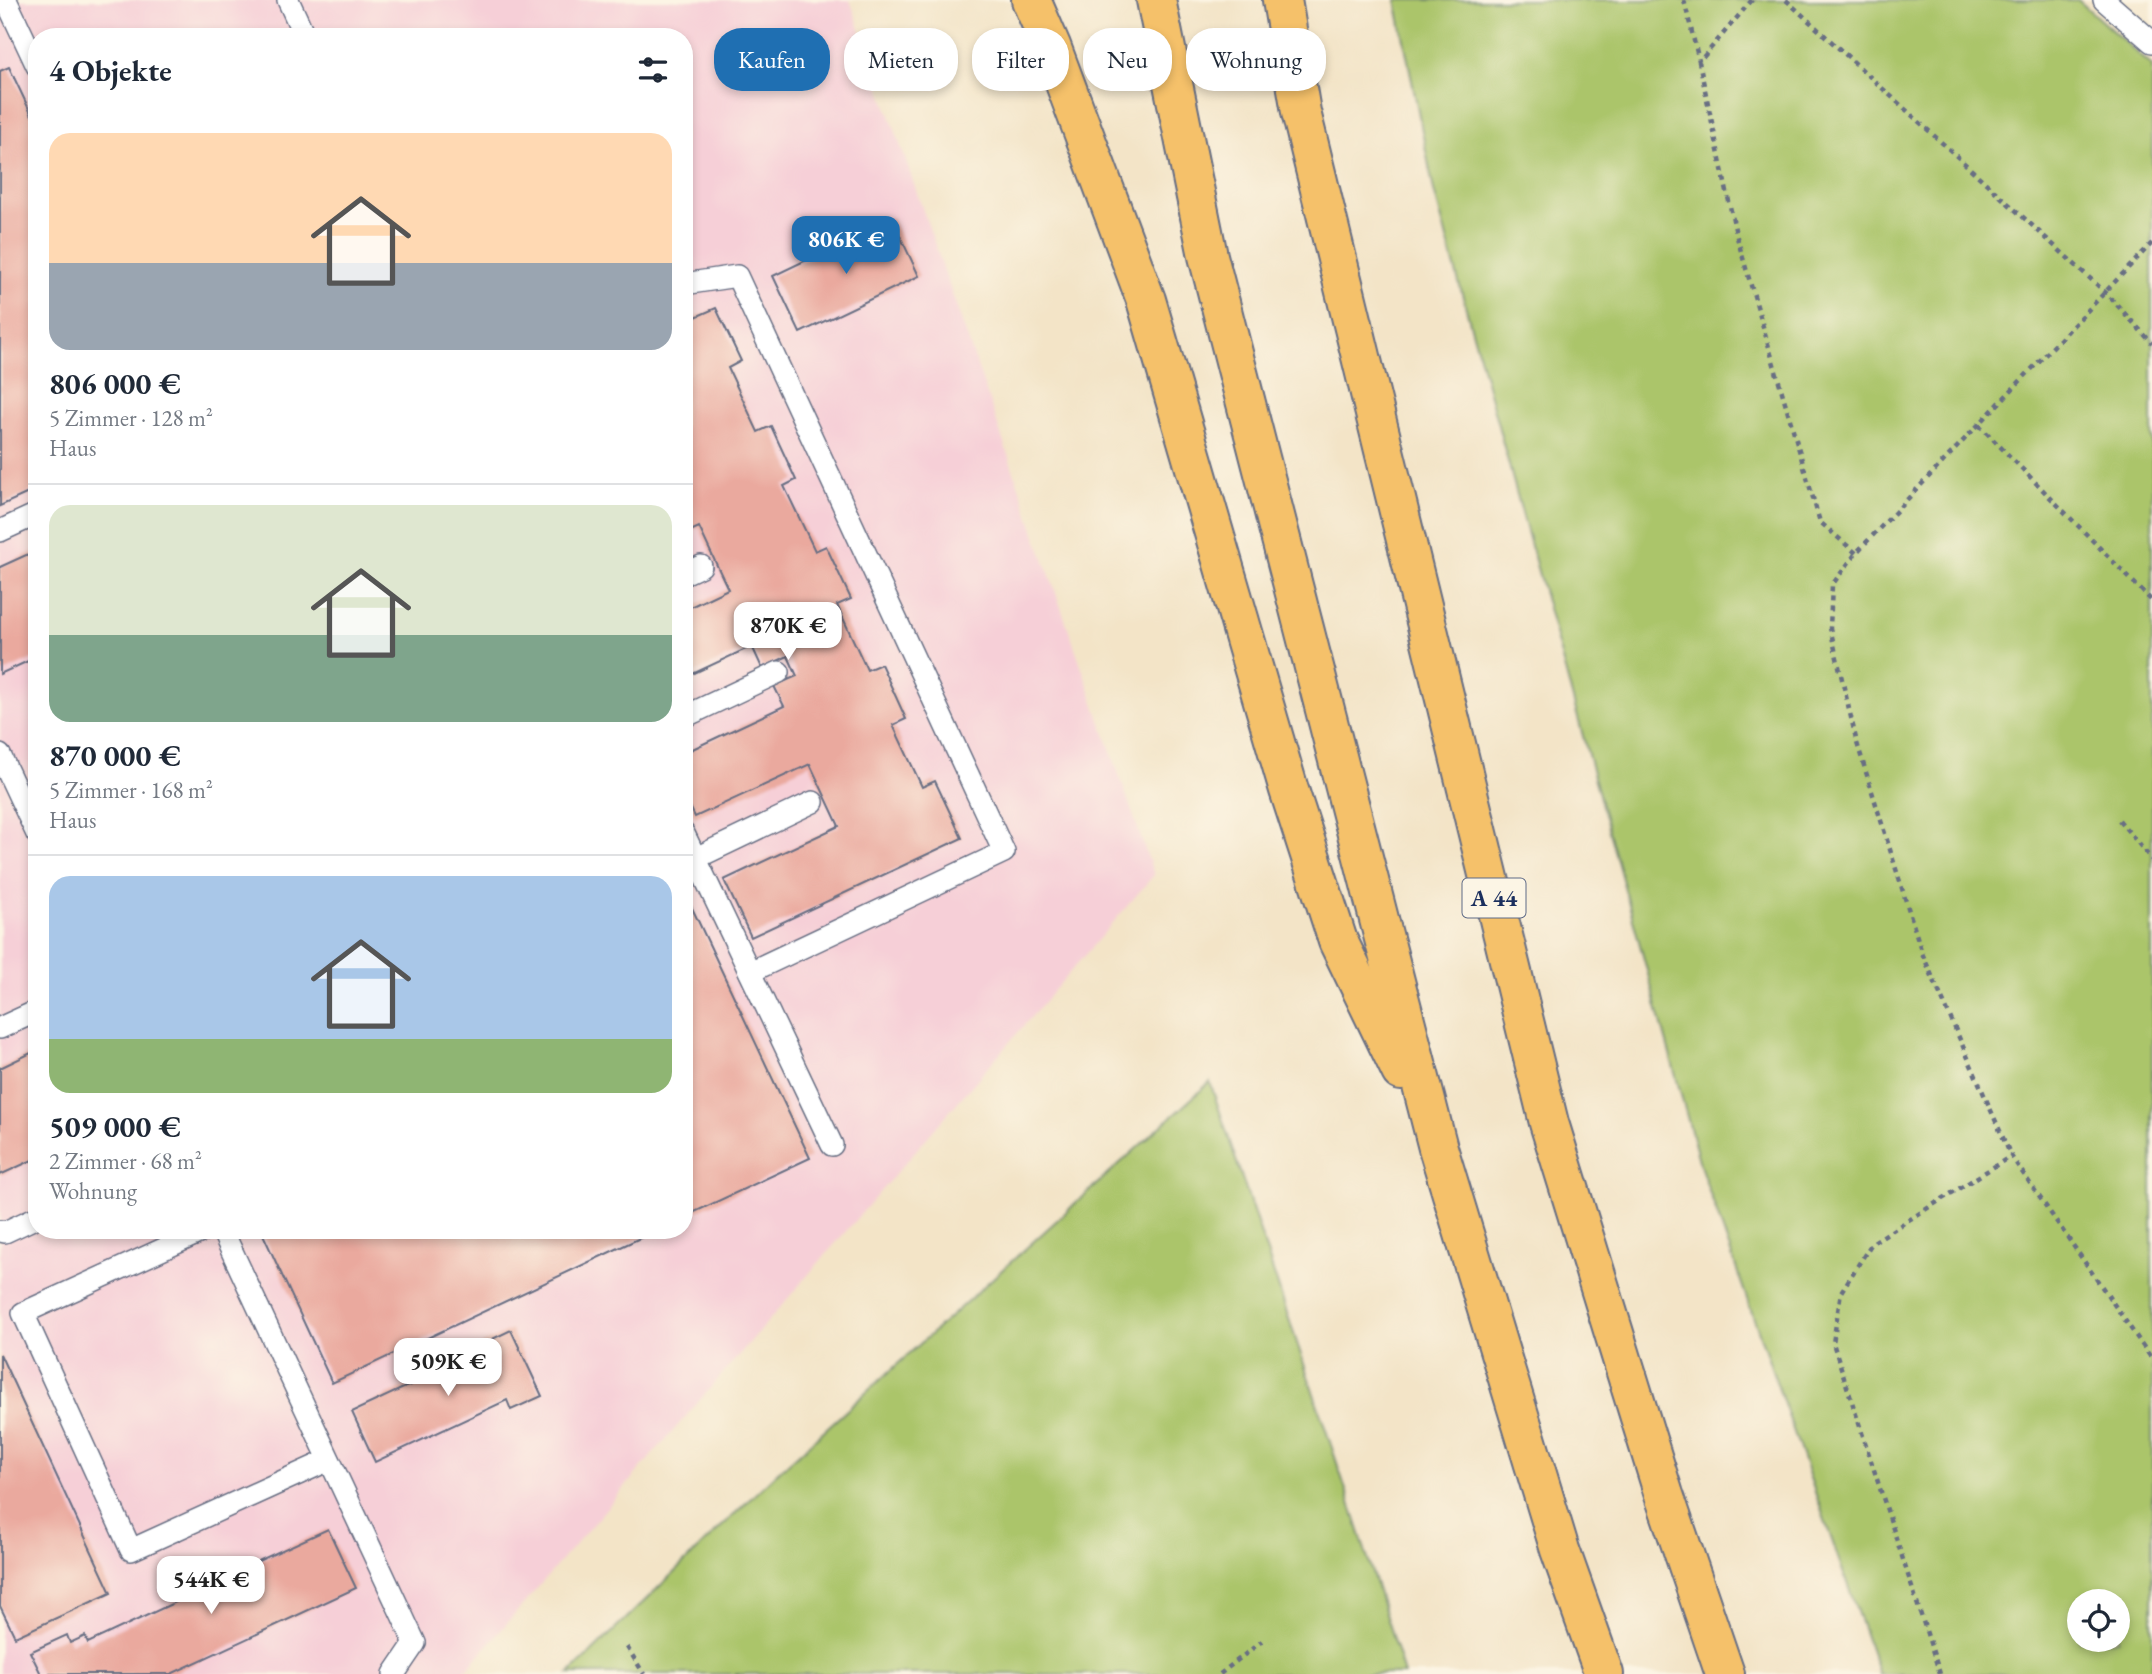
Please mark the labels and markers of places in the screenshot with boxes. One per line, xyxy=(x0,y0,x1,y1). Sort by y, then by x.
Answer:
pin: 806K € xyxy=(789,216,903,276)
pin: 870K € xyxy=(731,602,845,662)
pin: 509K € xyxy=(391,1338,505,1398)
pin: 544K € xyxy=(154,1556,268,1616)

